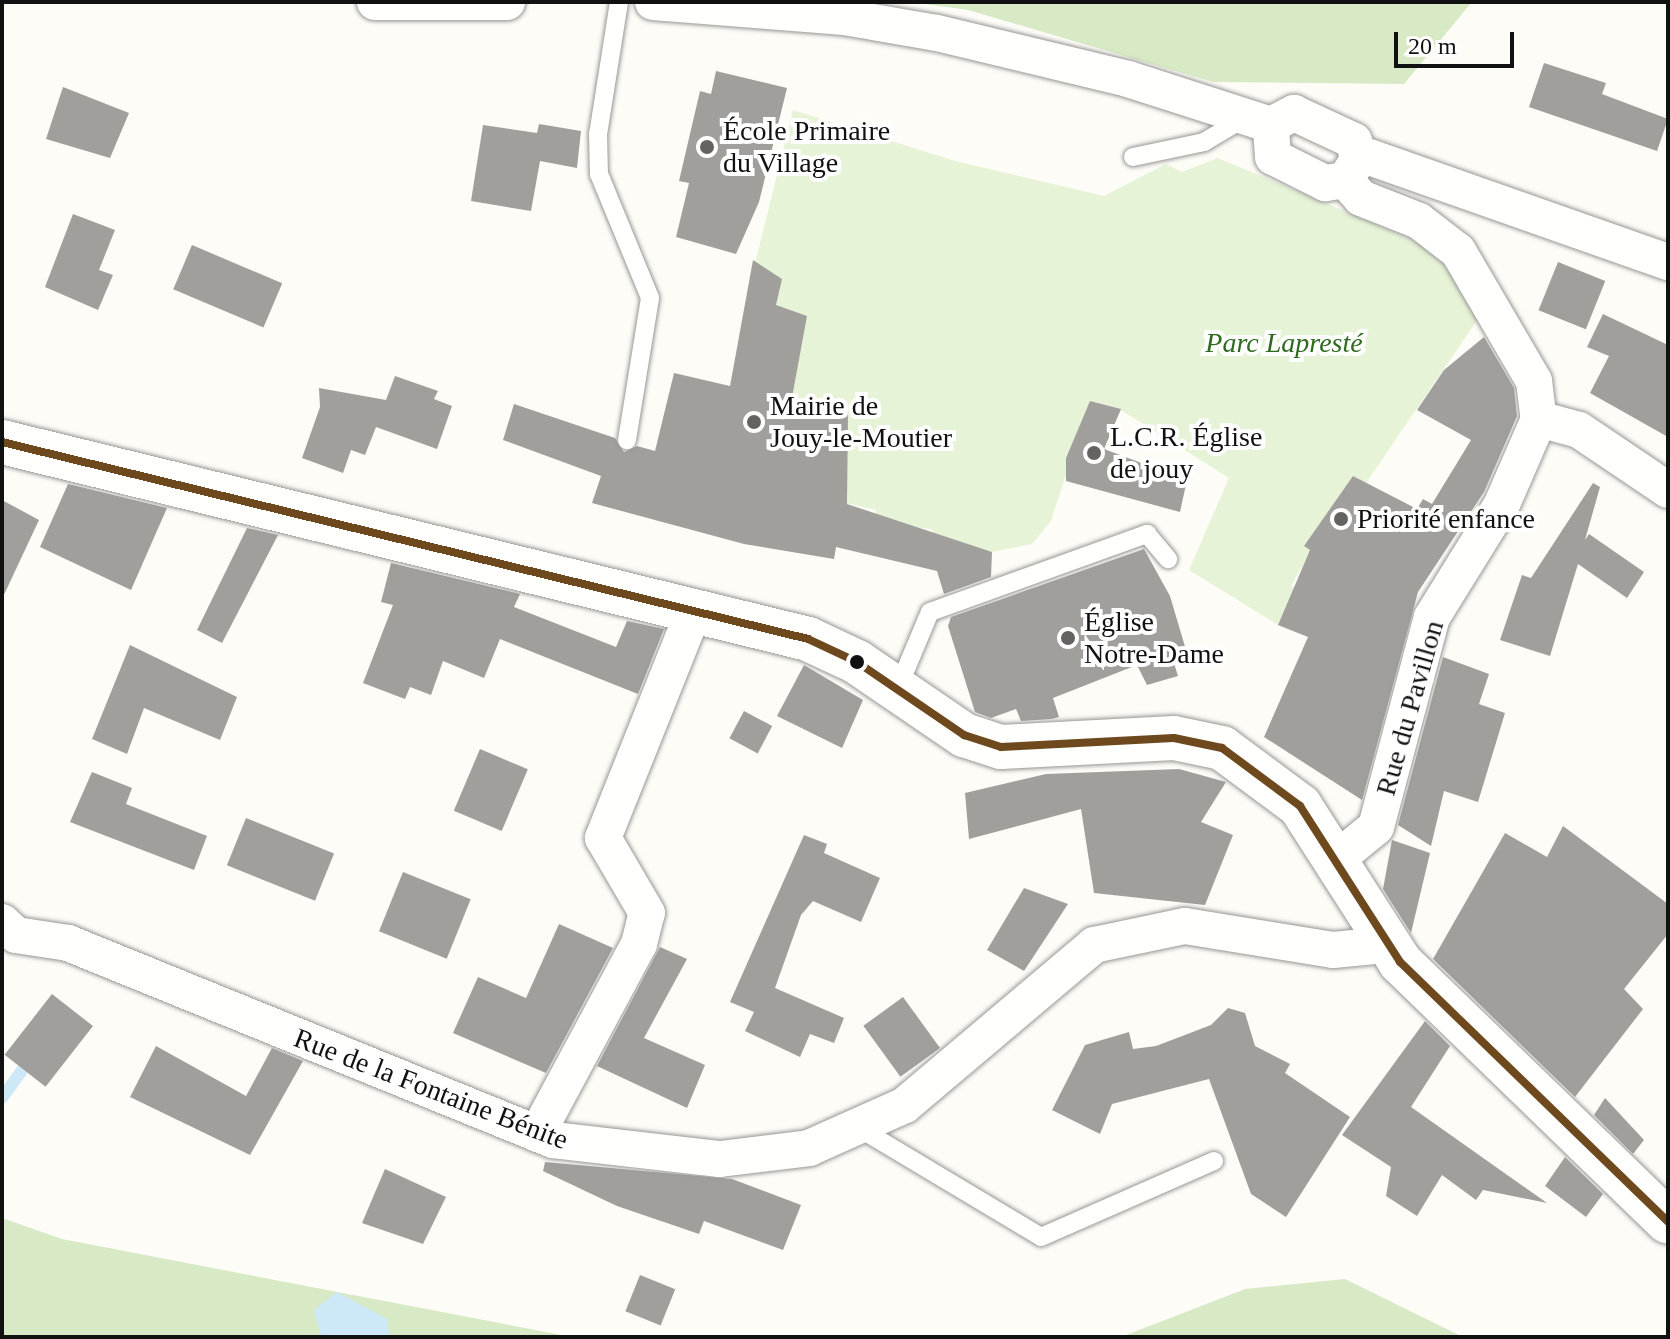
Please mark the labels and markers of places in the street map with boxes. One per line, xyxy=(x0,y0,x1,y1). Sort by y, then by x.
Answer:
place label: École Primaire du Village xyxy=(723,114,890,180)
marker: École Primaire du Village xyxy=(698,138,716,156)
place label: Mairie de Jouy-le-Moutier xyxy=(770,389,952,455)
marker: Mairie de Jouy-le-Moutier xyxy=(745,413,763,431)
place label: L.C.R. Église de jouy xyxy=(1110,420,1262,486)
marker: L.C.R. Église de jouy xyxy=(1085,444,1103,462)
place label: Priorité enfance xyxy=(1357,502,1535,536)
marker: Priorité enfance xyxy=(1332,510,1350,528)
place label: Église Notre-Dame xyxy=(1084,605,1224,671)
marker: Église Notre-Dame xyxy=(1059,629,1077,647)
unlabelled marker xyxy=(849,654,865,670)

